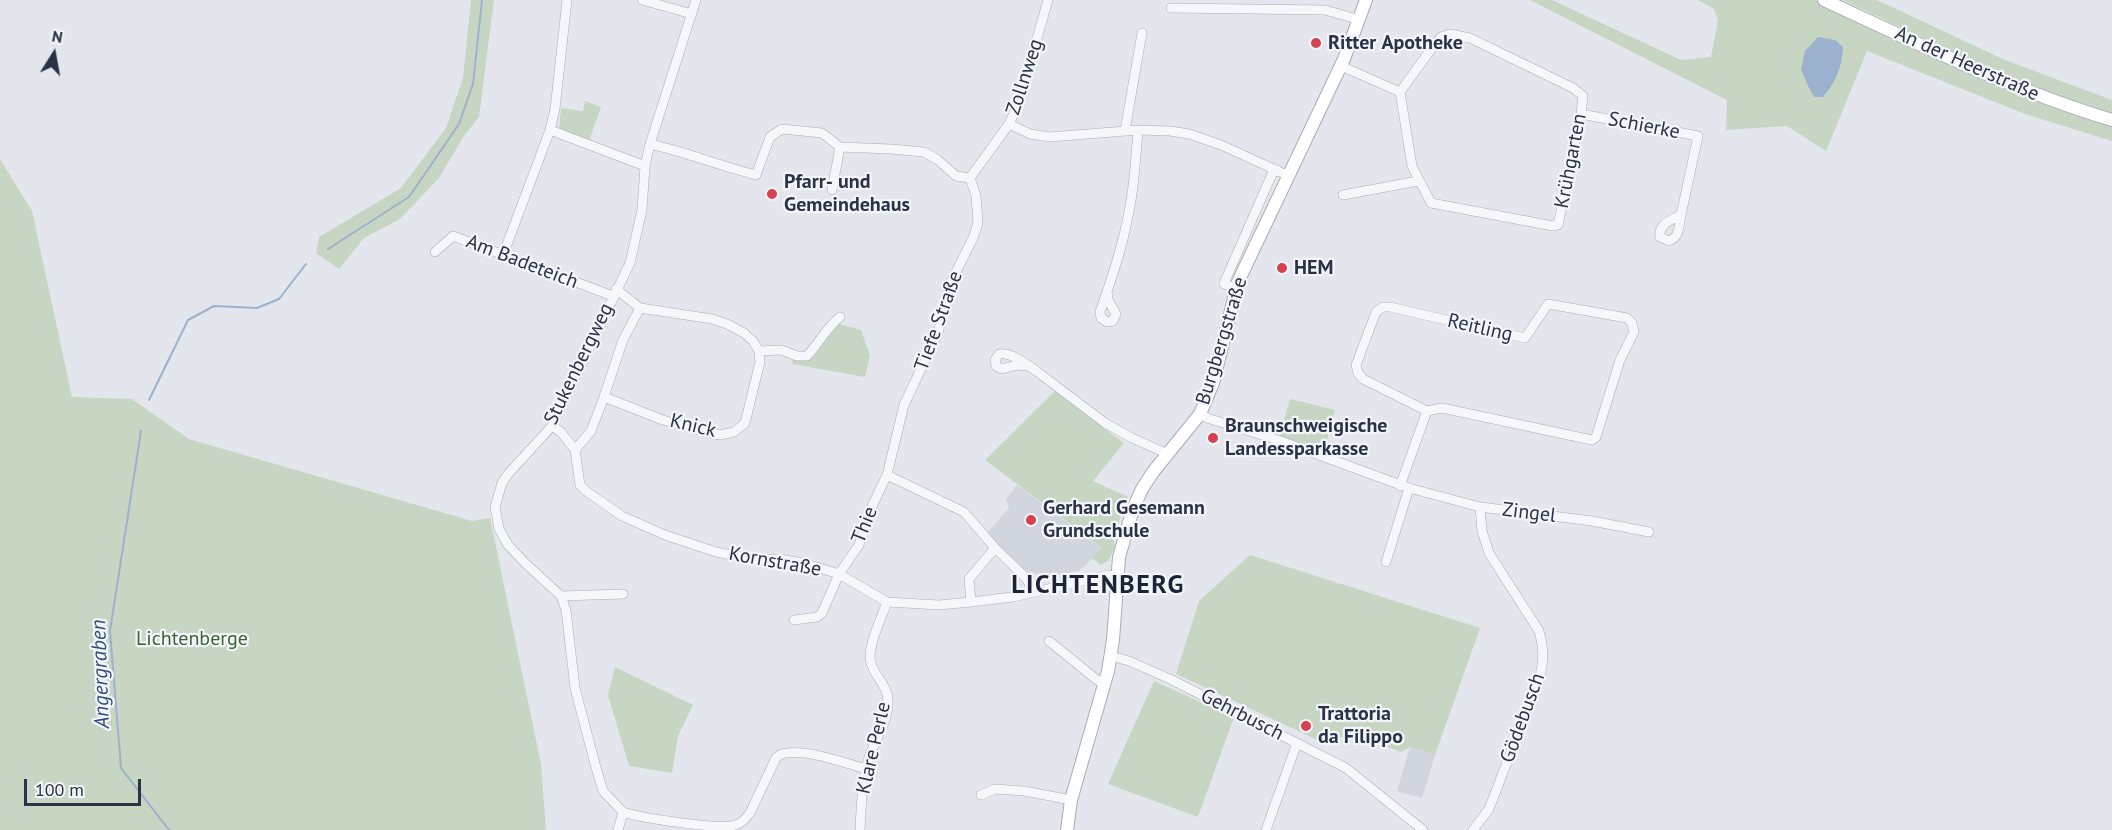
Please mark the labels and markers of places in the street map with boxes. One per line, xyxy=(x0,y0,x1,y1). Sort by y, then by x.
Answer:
place label: Ritter Apotheke xyxy=(1328,31,1463,55)
marker: Ritter Apotheke xyxy=(1309,36,1323,50)
place label: Pfarr- und Gemeindehaus xyxy=(784,170,910,217)
marker: Pfarr- und Gemeindehaus xyxy=(765,187,779,201)
place label: HEM xyxy=(1294,256,1333,280)
marker: HEM xyxy=(1275,261,1289,275)
place label: Braunschweigische Landessparkasse xyxy=(1225,414,1387,461)
marker: Braunschweigische Landessparkasse xyxy=(1206,431,1220,445)
place label: Gerhard Gesemann Grundschule xyxy=(1043,496,1205,543)
marker: Gerhard Gesemann Grundschule xyxy=(1024,513,1038,527)
place label: Trattoria da Filippo xyxy=(1318,702,1403,749)
marker: Trattoria da Filippo xyxy=(1299,719,1313,733)

